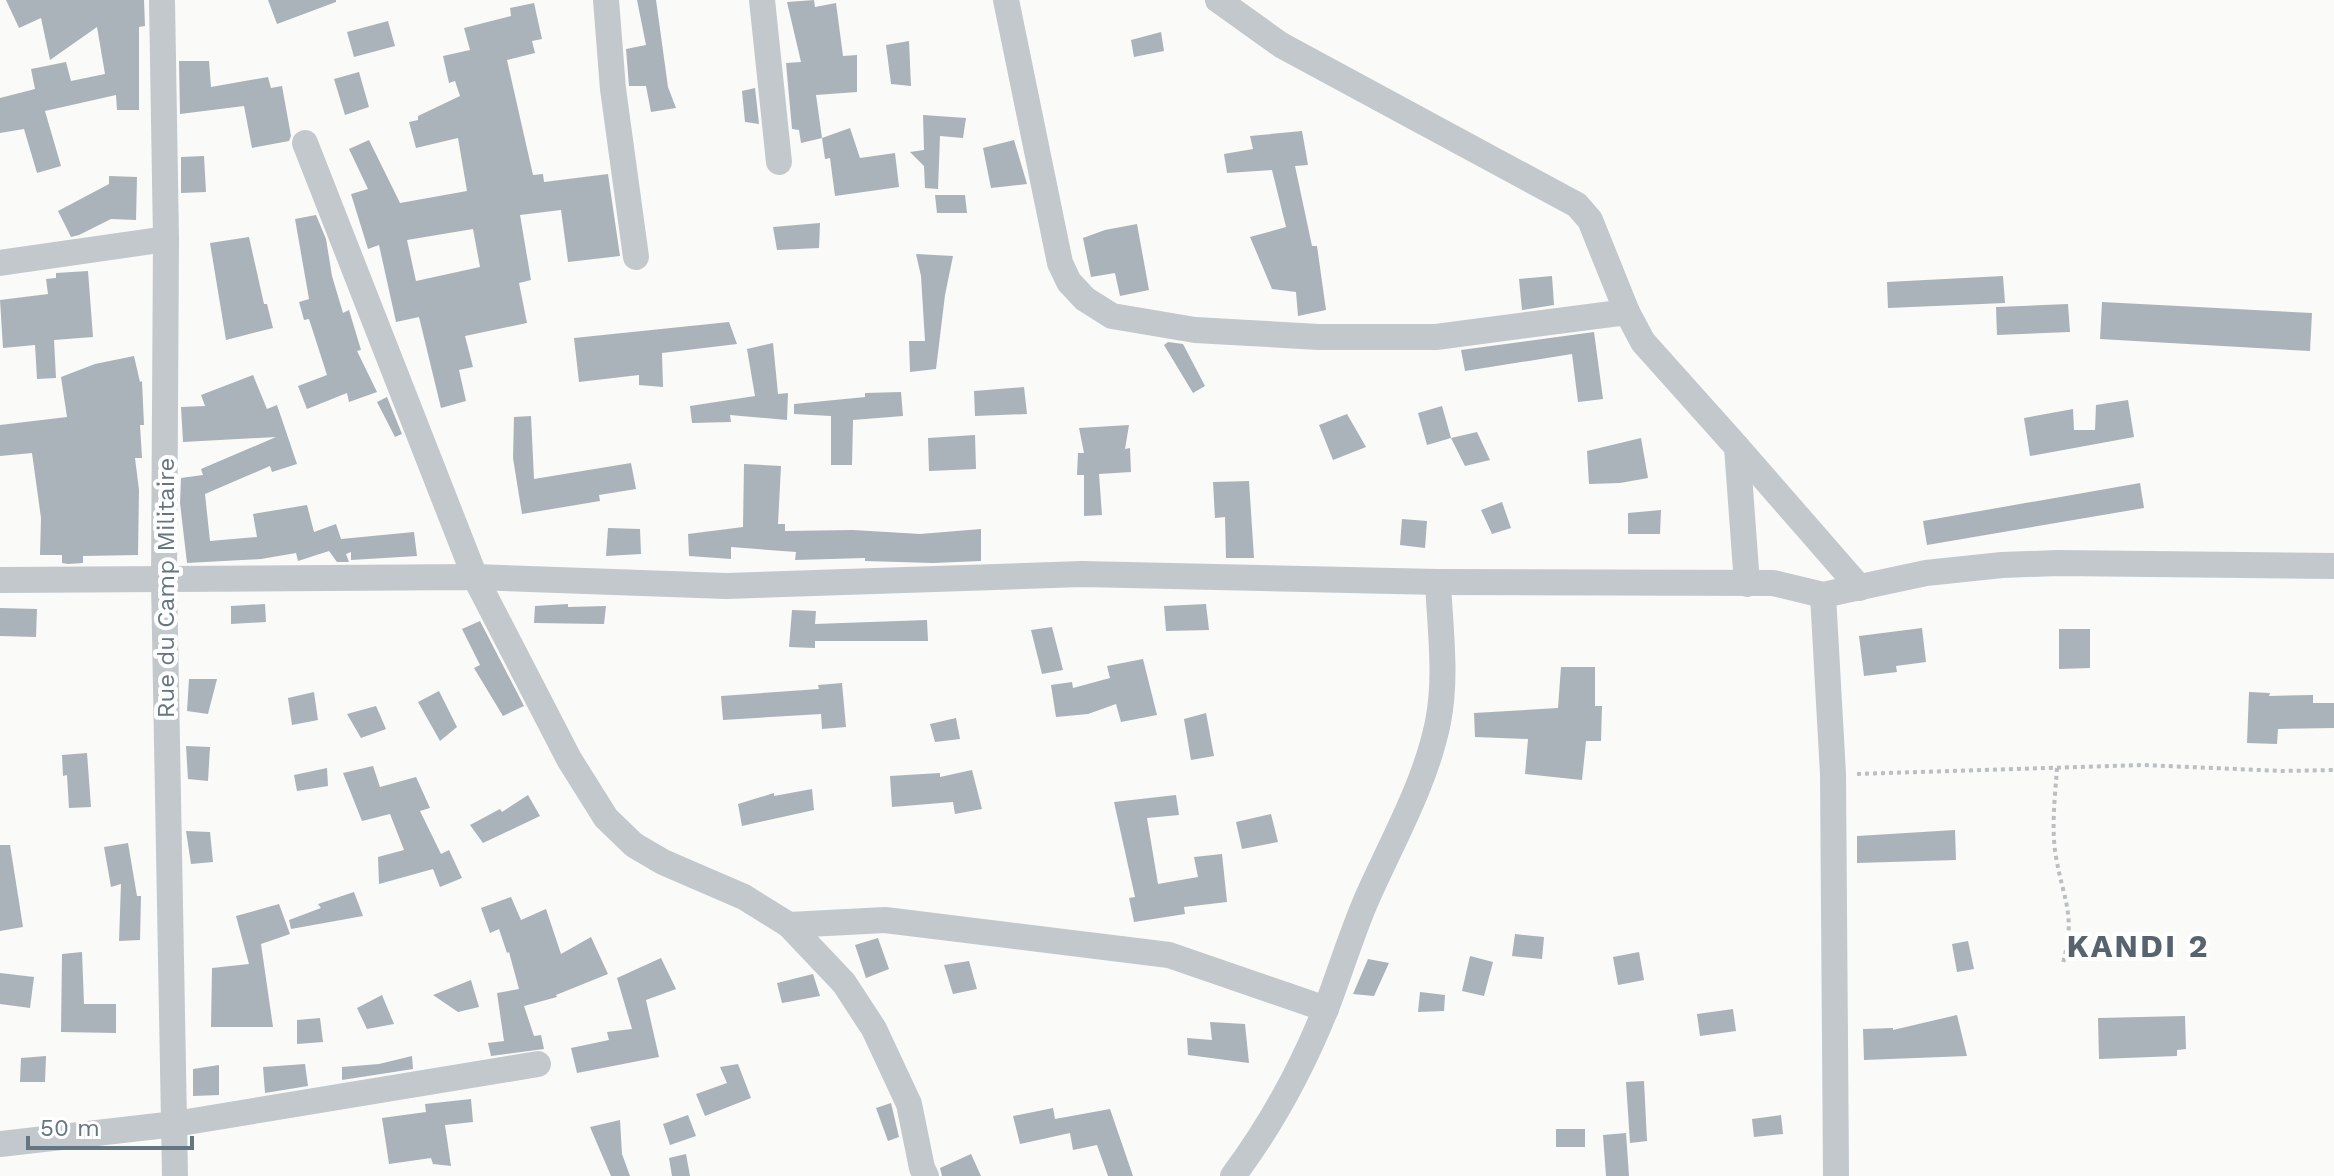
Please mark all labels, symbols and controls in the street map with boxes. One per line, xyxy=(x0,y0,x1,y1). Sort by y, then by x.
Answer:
street label: Rue du Camp Militaire xyxy=(152,458,180,718)
district label: KANDI 2 xyxy=(2067,927,2209,965)
scale bar xyxy=(28,1100,192,1150)
text: 50 m xyxy=(40,1114,100,1142)

